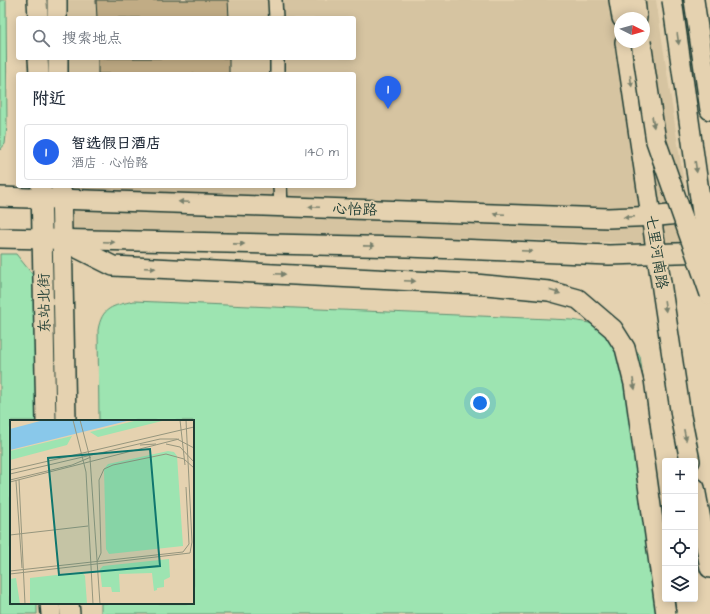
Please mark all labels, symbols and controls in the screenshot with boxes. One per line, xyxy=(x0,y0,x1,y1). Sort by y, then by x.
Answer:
north arrow xyxy=(614,12,650,48)
search box xyxy=(16,16,356,60)
icon: search xyxy=(30,27,52,49)
text: 搜索地点 xyxy=(62,28,122,49)
one-way arrow xyxy=(675,33,681,45)
one-way arrow xyxy=(628,75,634,87)
pin: 1 xyxy=(375,76,401,109)
text: 附近 xyxy=(32,87,66,111)
one-way arrow xyxy=(650,116,656,128)
text: 智选假日酒店 xyxy=(71,133,161,154)
text: 1 xyxy=(45,143,47,161)
text: 140 m xyxy=(305,143,339,161)
text: 酒店 · 心怡路 xyxy=(71,154,148,172)
one-way arrow xyxy=(693,161,699,173)
street label: 心怡路 xyxy=(332,198,378,221)
one-way arrow xyxy=(178,199,190,206)
one-way arrow xyxy=(307,204,320,210)
one-way arrow xyxy=(492,211,505,217)
street label: 七里河南路 xyxy=(640,213,673,291)
one-way arrow xyxy=(622,214,635,220)
one-way arrow xyxy=(103,238,115,245)
one-way arrow xyxy=(233,241,246,247)
one-way arrow xyxy=(363,243,376,249)
one-way arrow xyxy=(521,248,533,255)
one-way arrow xyxy=(144,265,156,272)
one-way arrow xyxy=(274,271,286,278)
street label: 东站北街 xyxy=(33,273,56,333)
one-way arrow xyxy=(404,277,416,284)
one-way arrow xyxy=(549,289,561,295)
one-way arrow xyxy=(662,300,668,312)
one-way arrow xyxy=(631,378,637,391)
your location xyxy=(470,393,490,413)
inset map xyxy=(10,420,194,604)
one-way arrow xyxy=(682,428,688,441)
map controls xyxy=(662,458,698,602)
button: + xyxy=(662,458,698,494)
button: − xyxy=(662,494,698,530)
button: locate xyxy=(662,530,698,566)
button: layers xyxy=(662,566,698,602)

